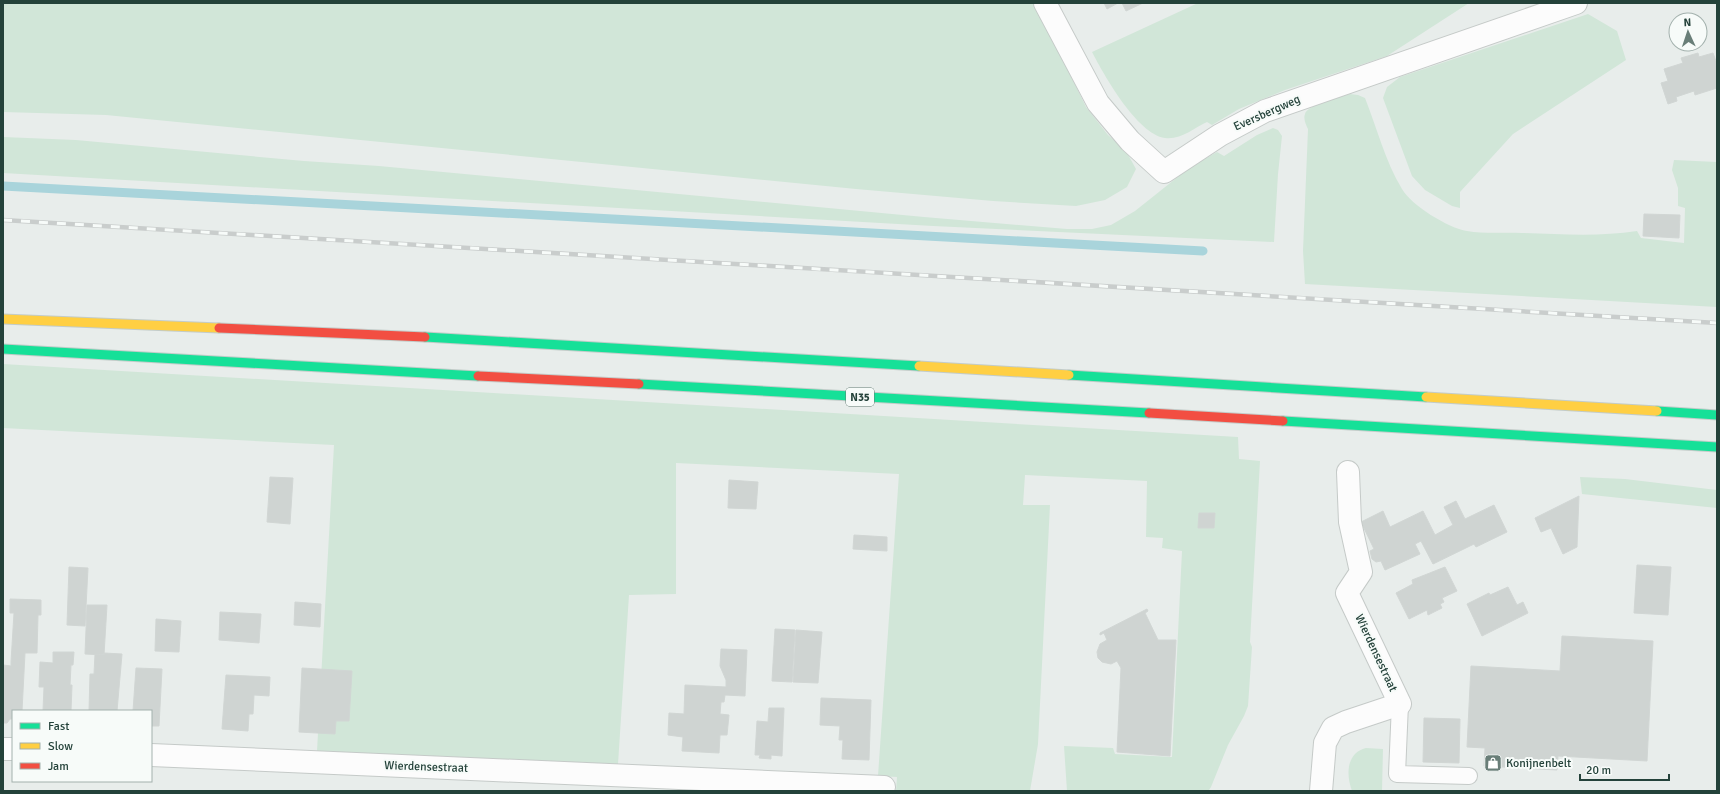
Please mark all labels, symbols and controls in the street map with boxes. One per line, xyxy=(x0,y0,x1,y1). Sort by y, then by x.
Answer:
north arrow xyxy=(1668,12,1708,52)
text: N xyxy=(1683,16,1692,29)
street label: Eversbergweg xyxy=(1231,92,1303,134)
road number: N35 xyxy=(846,388,874,406)
street label: Wierdensestraat xyxy=(1351,612,1401,694)
legend xyxy=(12,710,152,782)
text: Fast xyxy=(48,719,69,734)
text: Slow xyxy=(48,739,73,754)
shop icon: Konijnenbelt xyxy=(1483,753,1503,773)
place label: Konijnenbelt xyxy=(1506,756,1571,771)
scale bar xyxy=(1580,756,1669,782)
street label: Wierdensestraat xyxy=(384,758,468,776)
text: Jam xyxy=(48,759,69,774)
text: 20 m xyxy=(1586,763,1611,778)

